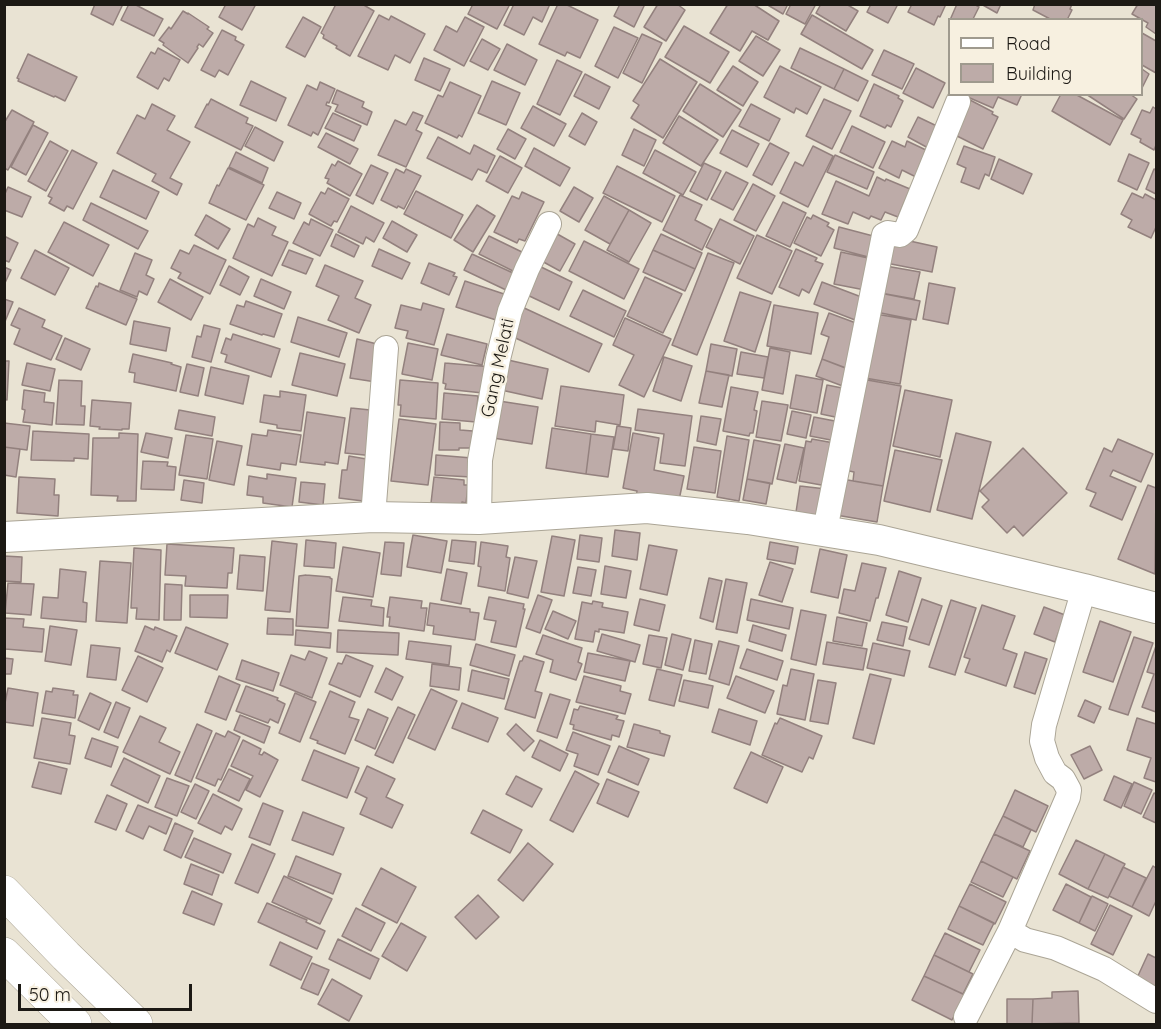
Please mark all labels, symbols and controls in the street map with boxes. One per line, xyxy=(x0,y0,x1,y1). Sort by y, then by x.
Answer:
legend xyxy=(948,18,1143,96)
text: Road xyxy=(1006,32,1051,55)
text: Building xyxy=(1006,62,1072,85)
street label: Gang Melati xyxy=(477,317,519,419)
scale bar xyxy=(21,972,195,1010)
text: 50 m xyxy=(29,983,71,1006)

